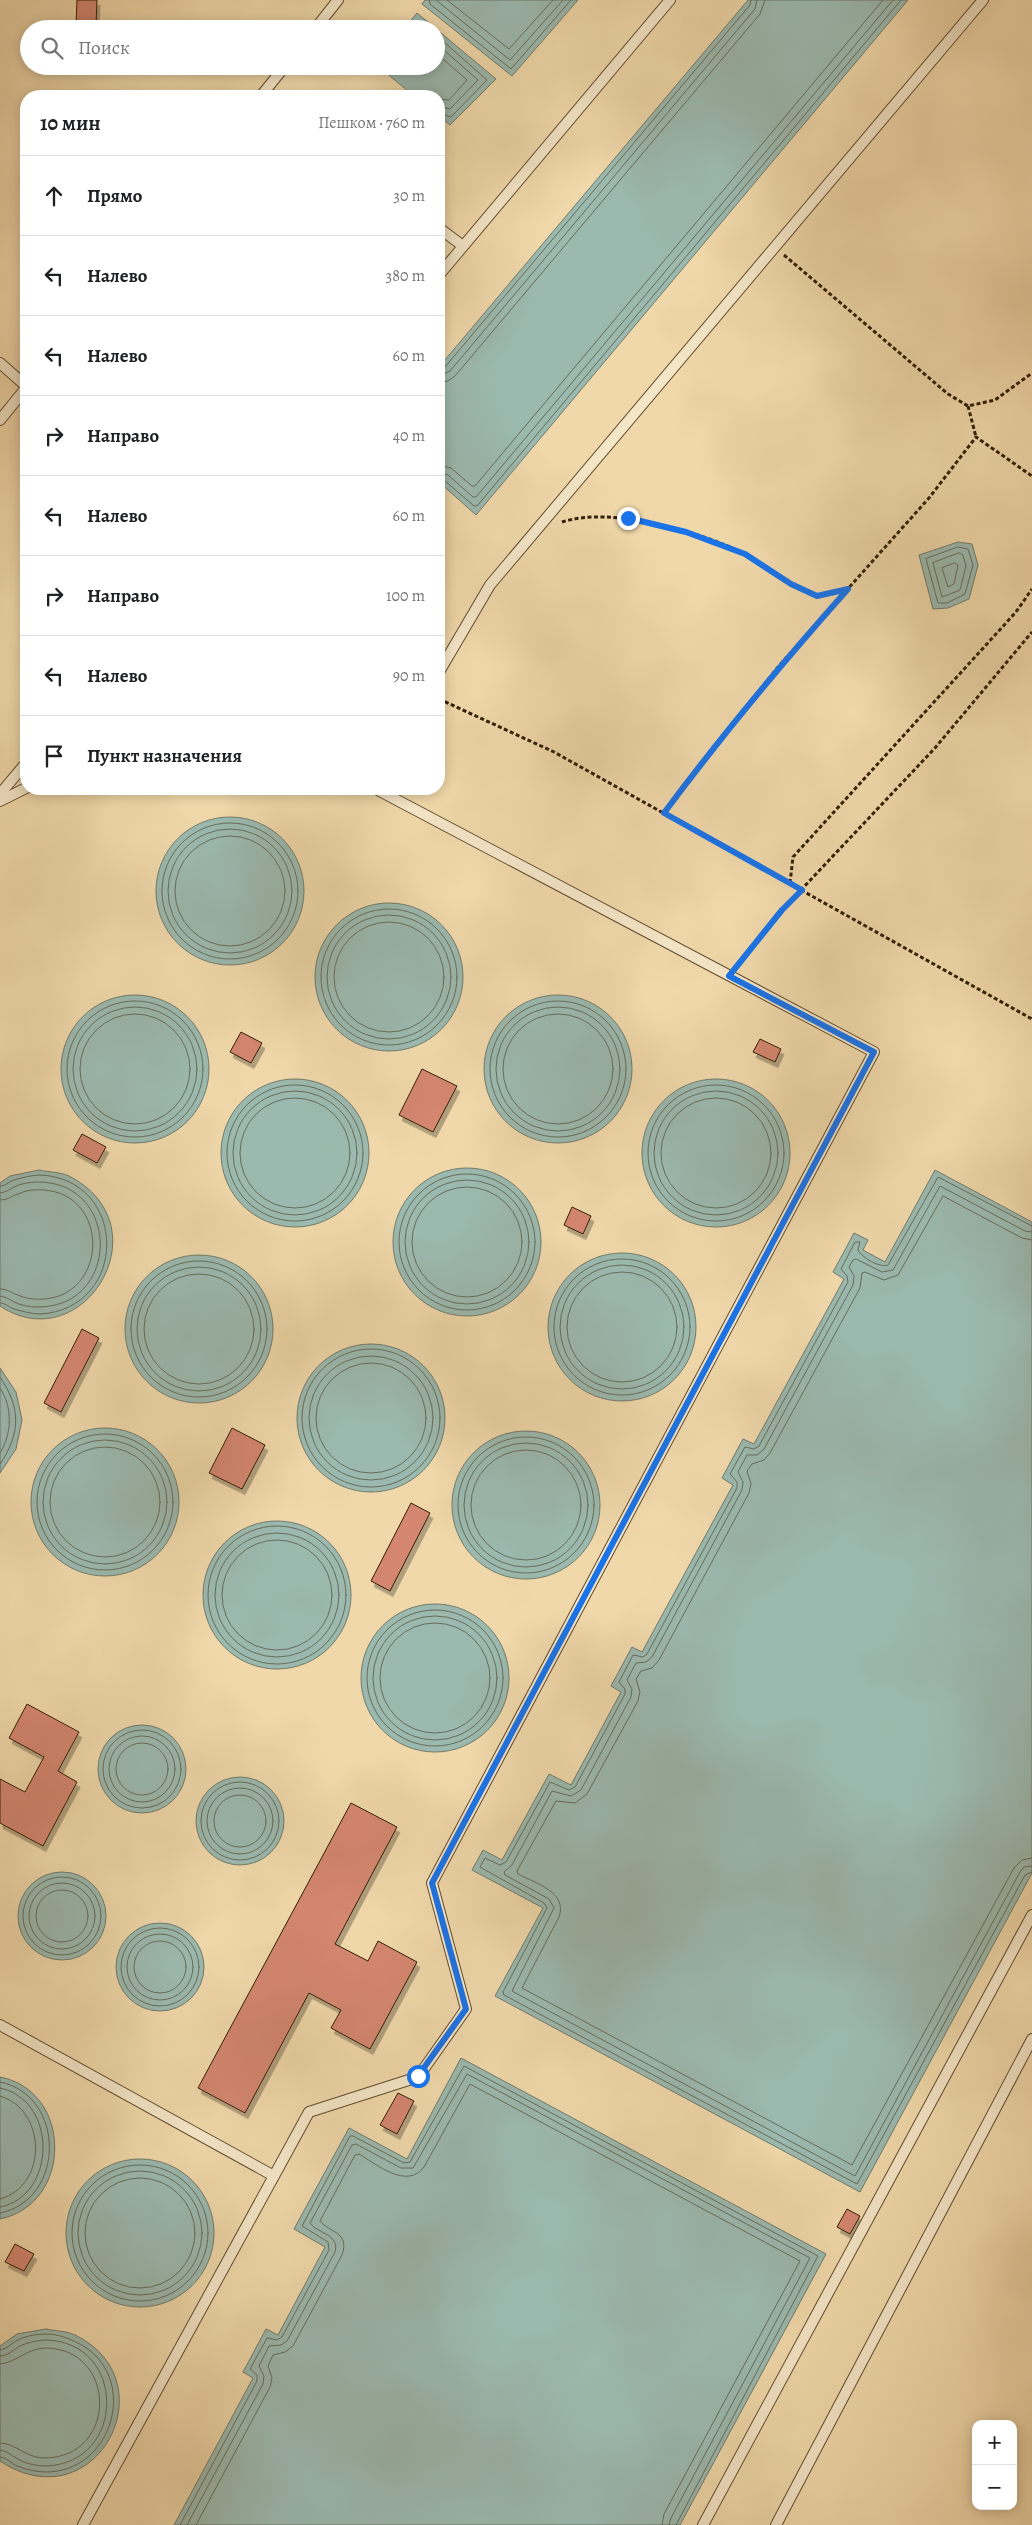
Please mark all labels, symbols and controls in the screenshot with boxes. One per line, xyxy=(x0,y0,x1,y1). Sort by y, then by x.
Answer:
search box xyxy=(20,20,445,75)
icon: search xyxy=(38,34,66,62)
text: Поиск xyxy=(78,35,130,61)
text: 10 мин xyxy=(40,109,101,137)
text: Пешком · 760 m xyxy=(318,112,425,134)
icon: ahead xyxy=(40,182,68,210)
text: Прямо xyxy=(87,183,142,209)
text: 30 m xyxy=(393,185,425,207)
icon: left xyxy=(40,262,68,290)
text: Налево xyxy=(87,263,147,289)
text: 380 m xyxy=(386,265,425,287)
icon: left xyxy=(40,342,68,370)
text: Налево xyxy=(87,343,147,369)
text: 60 m xyxy=(393,345,425,367)
icon: right xyxy=(40,422,68,450)
text: Направо xyxy=(87,423,159,449)
text: 40 m xyxy=(393,425,425,447)
icon: left xyxy=(40,502,68,530)
text: Налево xyxy=(87,503,147,529)
text: 60 m xyxy=(393,505,425,527)
route end xyxy=(617,507,640,530)
icon: right xyxy=(40,582,68,610)
text: Направо xyxy=(87,583,159,609)
text: 100 m xyxy=(386,585,425,607)
icon: left xyxy=(40,662,68,690)
text: Налево xyxy=(87,663,147,689)
text: 90 m xyxy=(393,665,425,687)
icon: arrive xyxy=(40,742,68,770)
text: Пункт назначения xyxy=(87,743,242,769)
route start xyxy=(407,2065,430,2088)
map controls xyxy=(972,2420,1017,2510)
button: + xyxy=(972,2420,1017,2465)
button: − xyxy=(972,2465,1017,2510)

